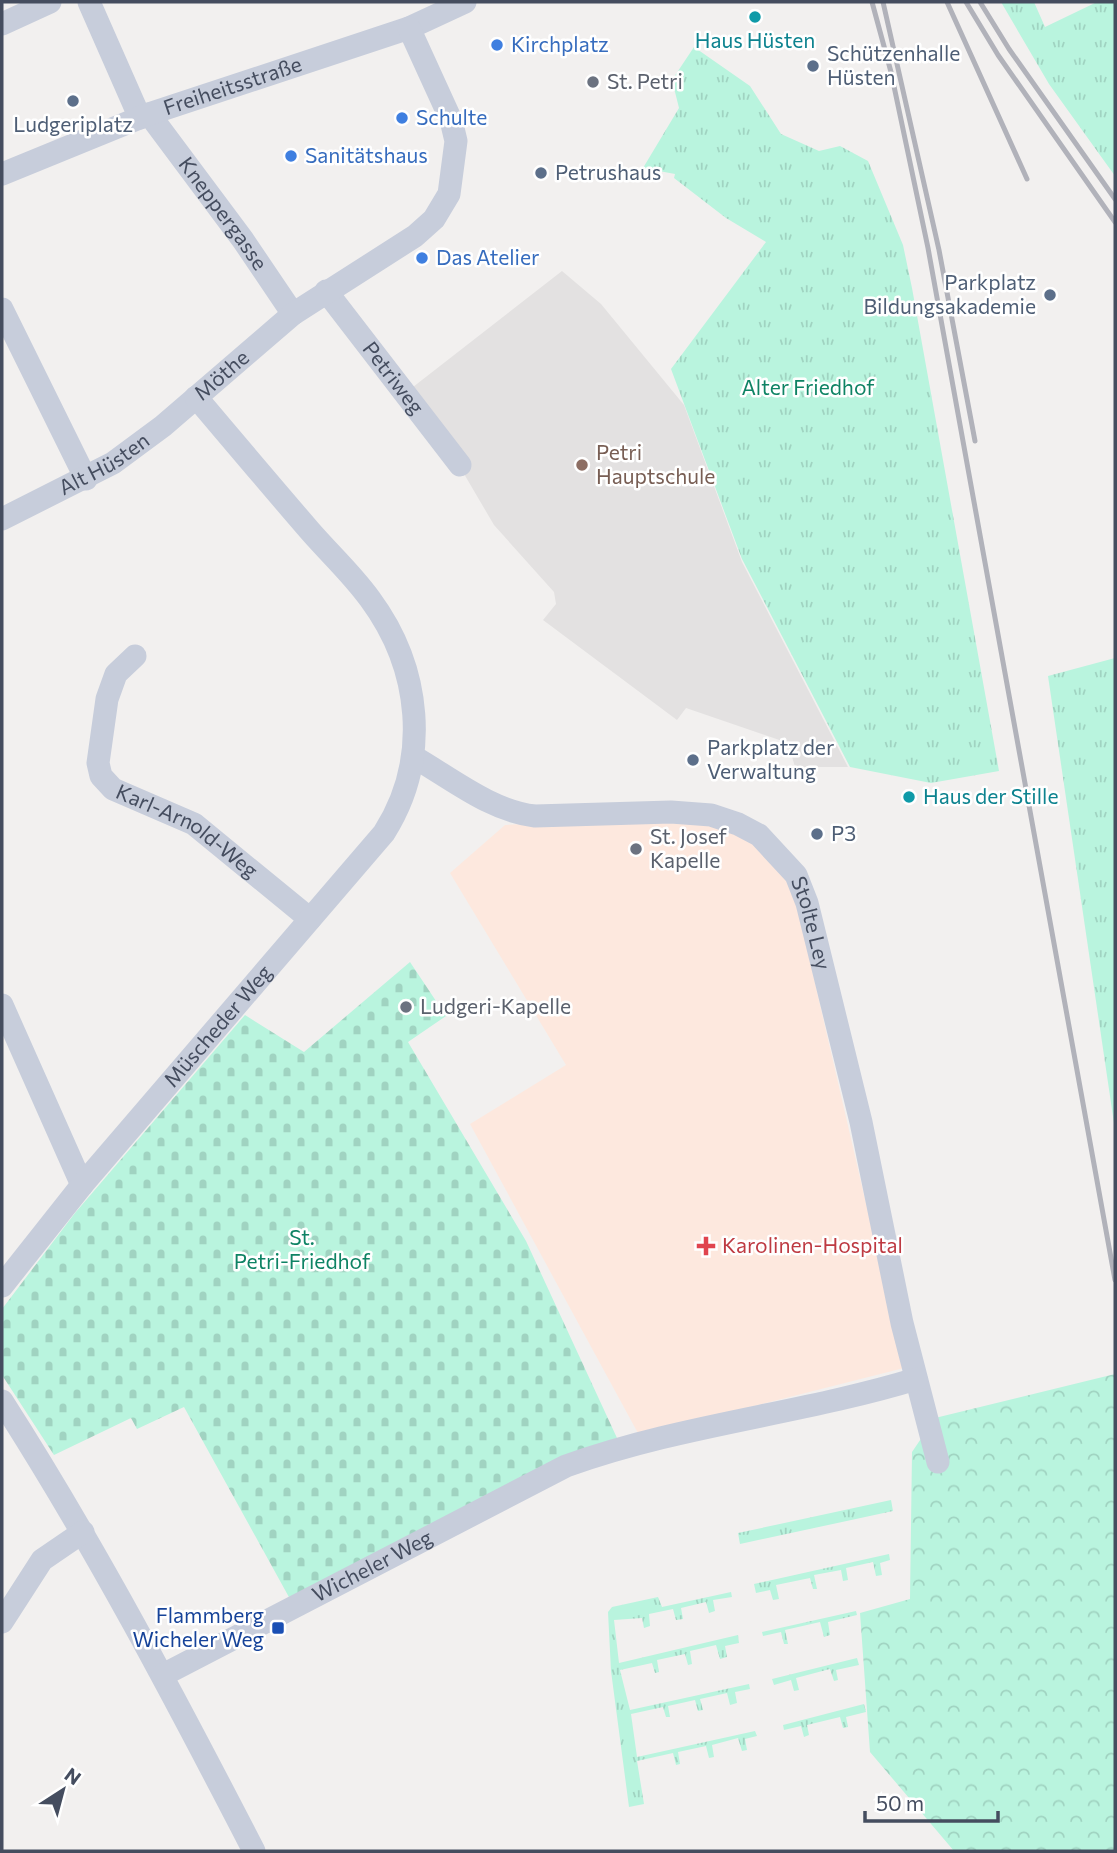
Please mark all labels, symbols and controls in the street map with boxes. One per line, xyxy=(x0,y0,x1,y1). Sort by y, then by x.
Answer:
marker: Haus Hüsten xyxy=(747,9,763,25)
place label: Haus Hüsten xyxy=(695,27,815,52)
place label: Kirchplatz xyxy=(511,31,609,56)
marker: Kirchplatz xyxy=(489,37,505,53)
place label: Schützenhalle Hüsten xyxy=(827,40,960,89)
street label: Freiheitsstraße xyxy=(160,50,305,119)
marker: Schützenhalle Hüsten xyxy=(805,58,821,74)
place label: St. Petri xyxy=(607,68,683,93)
marker: St. Petri xyxy=(585,74,601,90)
marker: Ludgeriplatz xyxy=(65,93,81,109)
place label: Schulte xyxy=(416,104,487,129)
marker: Schulte xyxy=(394,110,410,126)
place label: Ludgeriplatz xyxy=(13,111,133,136)
place label: Sanitätshaus xyxy=(305,142,428,167)
marker: Sanitätshaus xyxy=(283,148,299,164)
street label: Kneppergasse xyxy=(174,151,274,274)
place label: Petrushaus xyxy=(555,159,661,184)
marker: Petrushaus xyxy=(533,165,549,181)
place label: Das Atelier xyxy=(436,244,539,269)
marker: Das Atelier xyxy=(414,250,430,266)
place label: Parkplatz Bildungsakademie xyxy=(864,269,1036,318)
marker: Parkplatz Bildungsakademie xyxy=(1042,287,1058,303)
street label: Petriweg xyxy=(358,336,430,419)
street label: Möthe xyxy=(188,344,253,405)
park label: Alter Friedhof xyxy=(741,374,875,399)
street label: Alt Hüsten xyxy=(54,427,153,499)
place label: Petri Hauptschule xyxy=(596,439,715,488)
marker: Petri Hauptschule xyxy=(574,457,590,473)
place label: Parkplatz der Verwaltung xyxy=(707,734,834,783)
marker: Parkplatz der Verwaltung xyxy=(685,752,701,768)
street label: Karl-Arnold-Weg xyxy=(113,778,264,882)
place label: Haus der Stille xyxy=(923,783,1059,808)
marker: Haus der Stille xyxy=(901,789,917,805)
place label: P3 xyxy=(831,820,856,845)
place label: St. Josef Kapelle xyxy=(650,823,728,872)
marker: P3 xyxy=(809,826,825,842)
marker: St. Josef Kapelle xyxy=(628,841,644,857)
street label: Stolte Ley xyxy=(787,872,837,972)
street label: Müscheder Weg xyxy=(158,959,276,1091)
place label: Ludgeri-Kapelle xyxy=(420,993,571,1018)
marker: Ludgeri-Kapelle xyxy=(398,999,414,1015)
park label: St. Petri-Friedhof xyxy=(234,1224,371,1273)
place label: Karolinen-Hospital xyxy=(722,1232,903,1257)
marker: Karolinen-Hospital xyxy=(696,1236,716,1256)
street label: Wicheler Weg xyxy=(308,1524,436,1606)
place label: Flammberg Wicheler Weg xyxy=(132,1602,264,1651)
marker: Flammberg Wicheler Weg xyxy=(270,1620,286,1636)
north arrow xyxy=(28,1755,98,1825)
text: N xyxy=(61,1762,86,1789)
scale bar xyxy=(865,1780,998,1824)
text: 50 m xyxy=(876,1790,924,1815)

